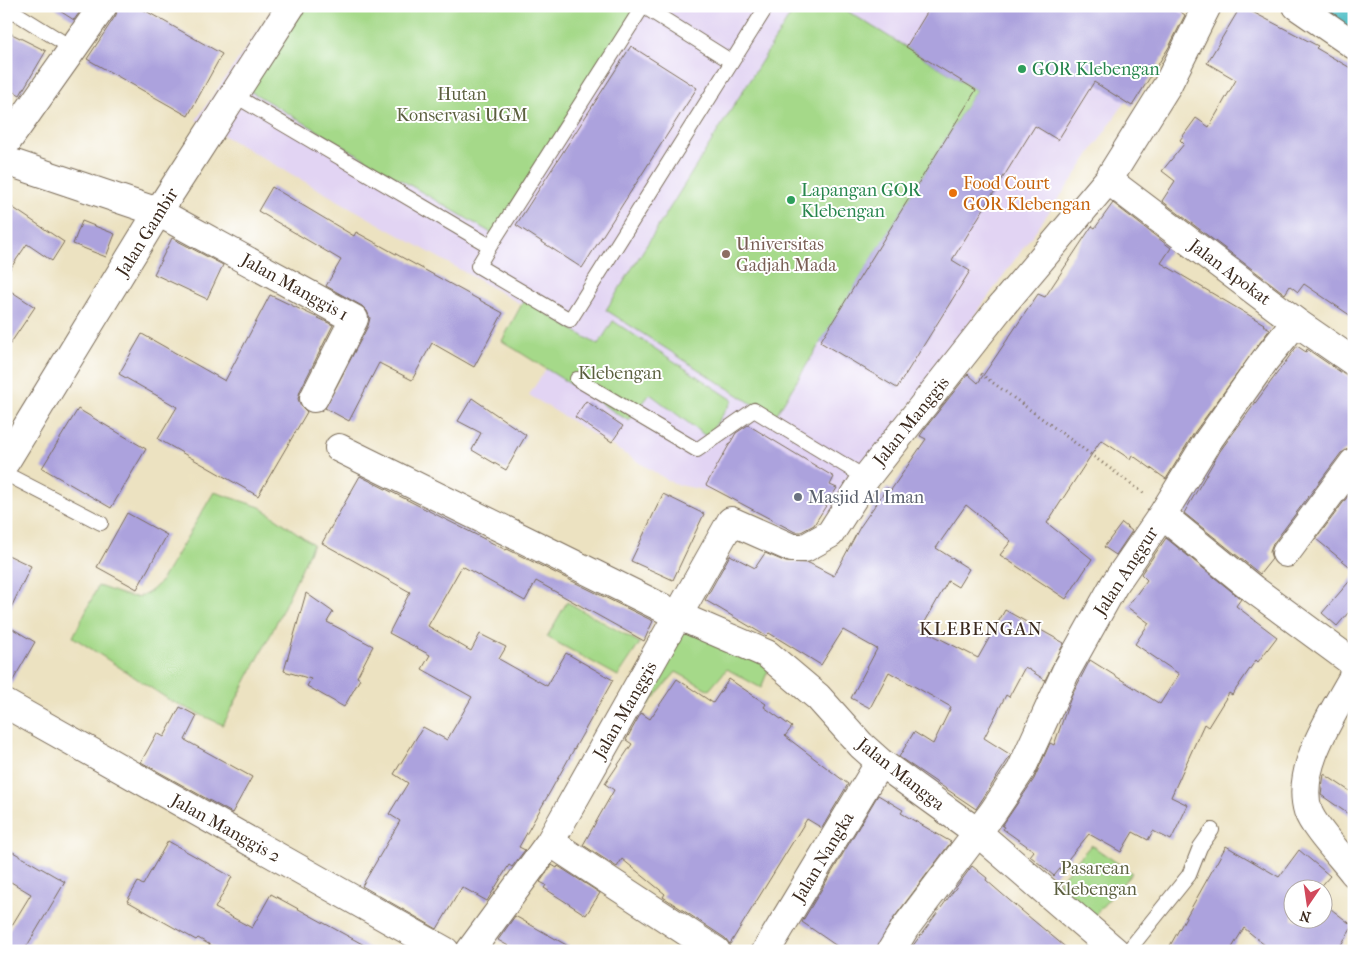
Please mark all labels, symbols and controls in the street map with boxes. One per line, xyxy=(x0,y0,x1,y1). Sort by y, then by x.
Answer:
place label: GOR Klebengan xyxy=(1032,59,1160,80)
marker: GOR Klebengan xyxy=(1016,63,1028,75)
park label: Hutan Konservasi UGM xyxy=(396,84,528,126)
place label: Food Court GOR Klebengan xyxy=(963,173,1091,215)
place label: Lapangan GOR Klebengan xyxy=(801,180,922,222)
street label: Jalan Gambir xyxy=(111,184,183,282)
marker: Food Court GOR Klebengan xyxy=(947,187,959,199)
marker: Lapangan GOR Klebengan xyxy=(785,194,797,206)
place label: Universitas Gadjah Mada xyxy=(736,234,837,276)
street label: Jalan Apokat xyxy=(1183,234,1275,310)
street label: Jalan Manggis 1 xyxy=(236,248,352,326)
marker: Universitas Gadjah Mada xyxy=(720,248,732,260)
park label: Klebengan xyxy=(578,363,663,384)
street label: Jalan Manggis xyxy=(868,372,954,472)
place label: Masjid Al Iman xyxy=(808,487,925,508)
marker: Masjid Al Iman xyxy=(792,491,804,503)
street label: Jalan Anggur xyxy=(1089,523,1163,621)
district label: KLEBENGAN xyxy=(919,618,1043,640)
street label: Jalan Manggis xyxy=(588,658,662,764)
street label: Jalan Mangga xyxy=(851,733,949,815)
street label: Jalan Manggis 2 xyxy=(166,789,284,867)
street label: Jalan Nangka xyxy=(787,808,859,908)
park label: Pasarean Klebengan xyxy=(1053,858,1138,900)
north arrow xyxy=(1282,880,1332,930)
text: N xyxy=(1298,907,1312,926)

